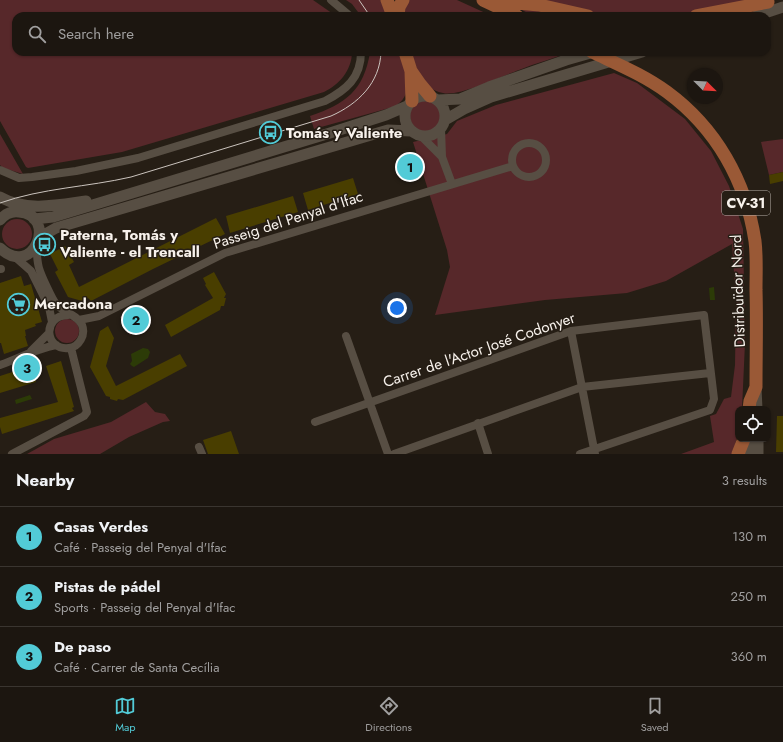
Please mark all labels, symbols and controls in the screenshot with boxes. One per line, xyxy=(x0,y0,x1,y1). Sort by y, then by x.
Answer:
search box xyxy=(12,12,771,56)
icon: search xyxy=(26,23,48,45)
text: Search here xyxy=(58,23,134,45)
north arrow xyxy=(687,68,723,104)
bus stop icon: Tomás y Valiente xyxy=(257,120,283,146)
place label: Tomás y Valiente xyxy=(286,122,403,144)
pin: 1 xyxy=(397,152,423,182)
street label: Passeig del Penyal d'Ifac xyxy=(210,185,366,255)
road number: CV-31 xyxy=(722,191,770,215)
place label: Paterna, Tomás y Valiente - el Trencall xyxy=(59,224,200,263)
bus stop icon: Paterna, Tomás y Valiente - el Trencall xyxy=(32,231,58,257)
street label: Distribuïdor Nord xyxy=(725,234,751,348)
supermarket icon: Mercadona xyxy=(5,291,31,317)
place label: Mercadona xyxy=(34,293,112,315)
your location xyxy=(387,298,407,318)
pin: 2 xyxy=(123,305,149,335)
street label: Carrer de l'Actor José Codonyer xyxy=(380,306,579,393)
pin: 3 xyxy=(14,353,40,383)
map controls xyxy=(735,406,771,442)
button: locate xyxy=(735,406,771,442)
text: Nearby xyxy=(16,468,74,492)
text: 3 results xyxy=(722,471,767,490)
text: Casas Verdes xyxy=(54,516,148,538)
text: 1 xyxy=(26,527,32,546)
text: 130 m xyxy=(732,527,767,546)
text: Café · Passeig del Penyal d'Ifac xyxy=(54,538,227,557)
text: Pistas de pádel xyxy=(54,576,160,598)
text: 2 xyxy=(25,587,33,606)
text: 250 m xyxy=(730,587,767,606)
text: Sports · Passeig del Penyal d'Ifac xyxy=(54,598,236,617)
text: De paso xyxy=(54,636,111,658)
text: 3 xyxy=(25,647,33,666)
text: 360 m xyxy=(731,647,767,666)
text: Café · Carrer de Santa Cecília xyxy=(54,658,220,677)
tab: Map xyxy=(114,695,136,735)
tab: Directions xyxy=(365,695,412,735)
tab: Saved xyxy=(641,695,669,735)

